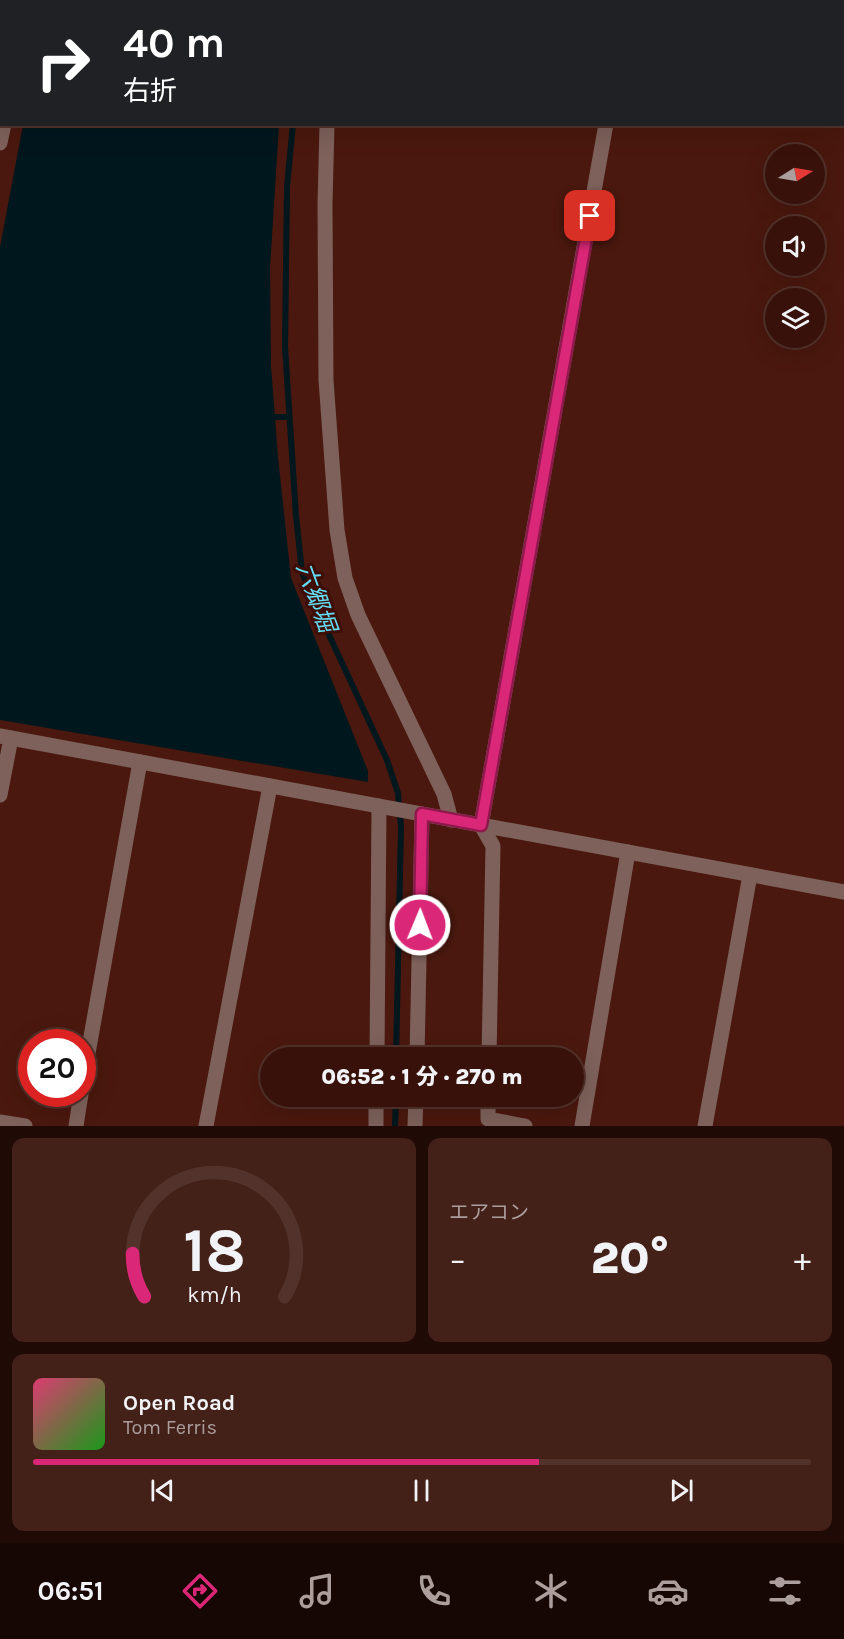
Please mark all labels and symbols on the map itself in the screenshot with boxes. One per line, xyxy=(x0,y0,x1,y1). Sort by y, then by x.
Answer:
north arrow xyxy=(765,144,825,204)
pin xyxy=(564,190,615,241)
water label: 六郷堀 xyxy=(291,558,343,639)
position arrow xyxy=(388,893,452,957)
speed limit sign: 20 xyxy=(18,1029,96,1107)

